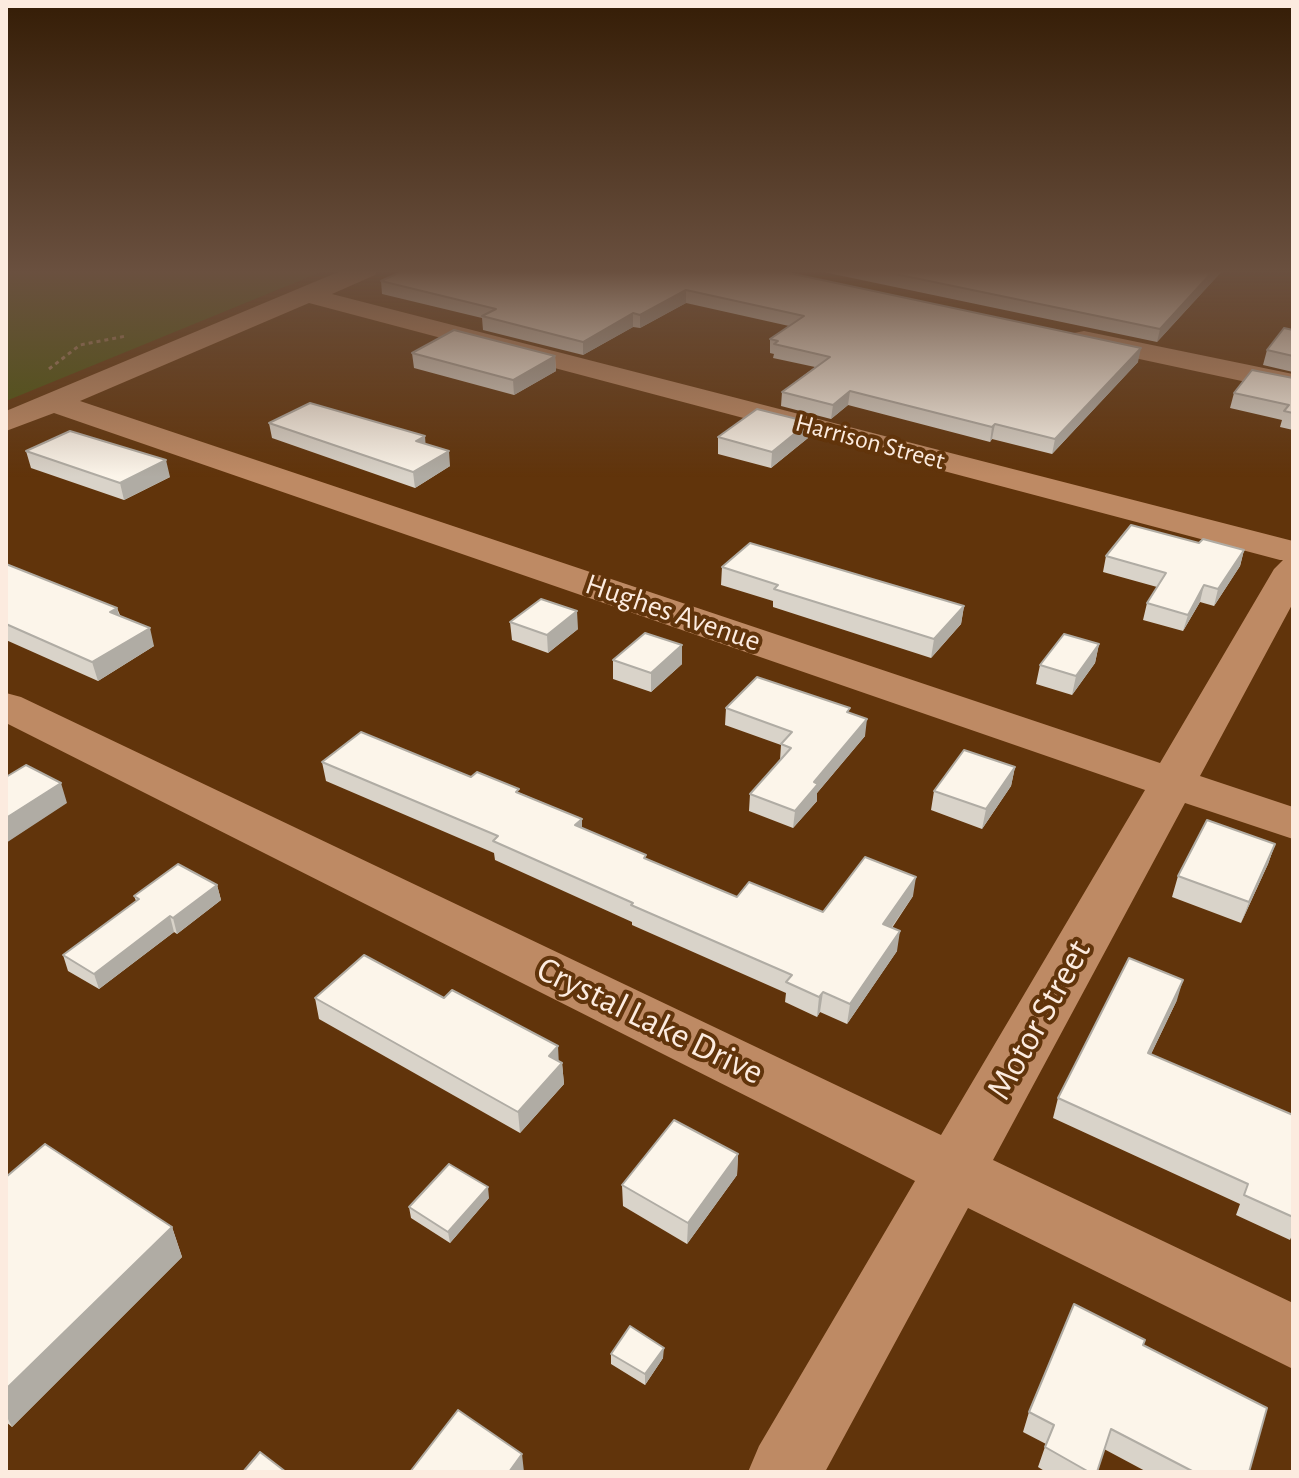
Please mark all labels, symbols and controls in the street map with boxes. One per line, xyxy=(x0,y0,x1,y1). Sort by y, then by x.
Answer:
street label: Harrison Street xyxy=(792,407,948,477)
street label: Hughes Avenue xyxy=(581,566,765,660)
street label: Motor Street xyxy=(977,933,1101,1107)
street label: Crystal Lake Drive xyxy=(530,948,770,1094)

